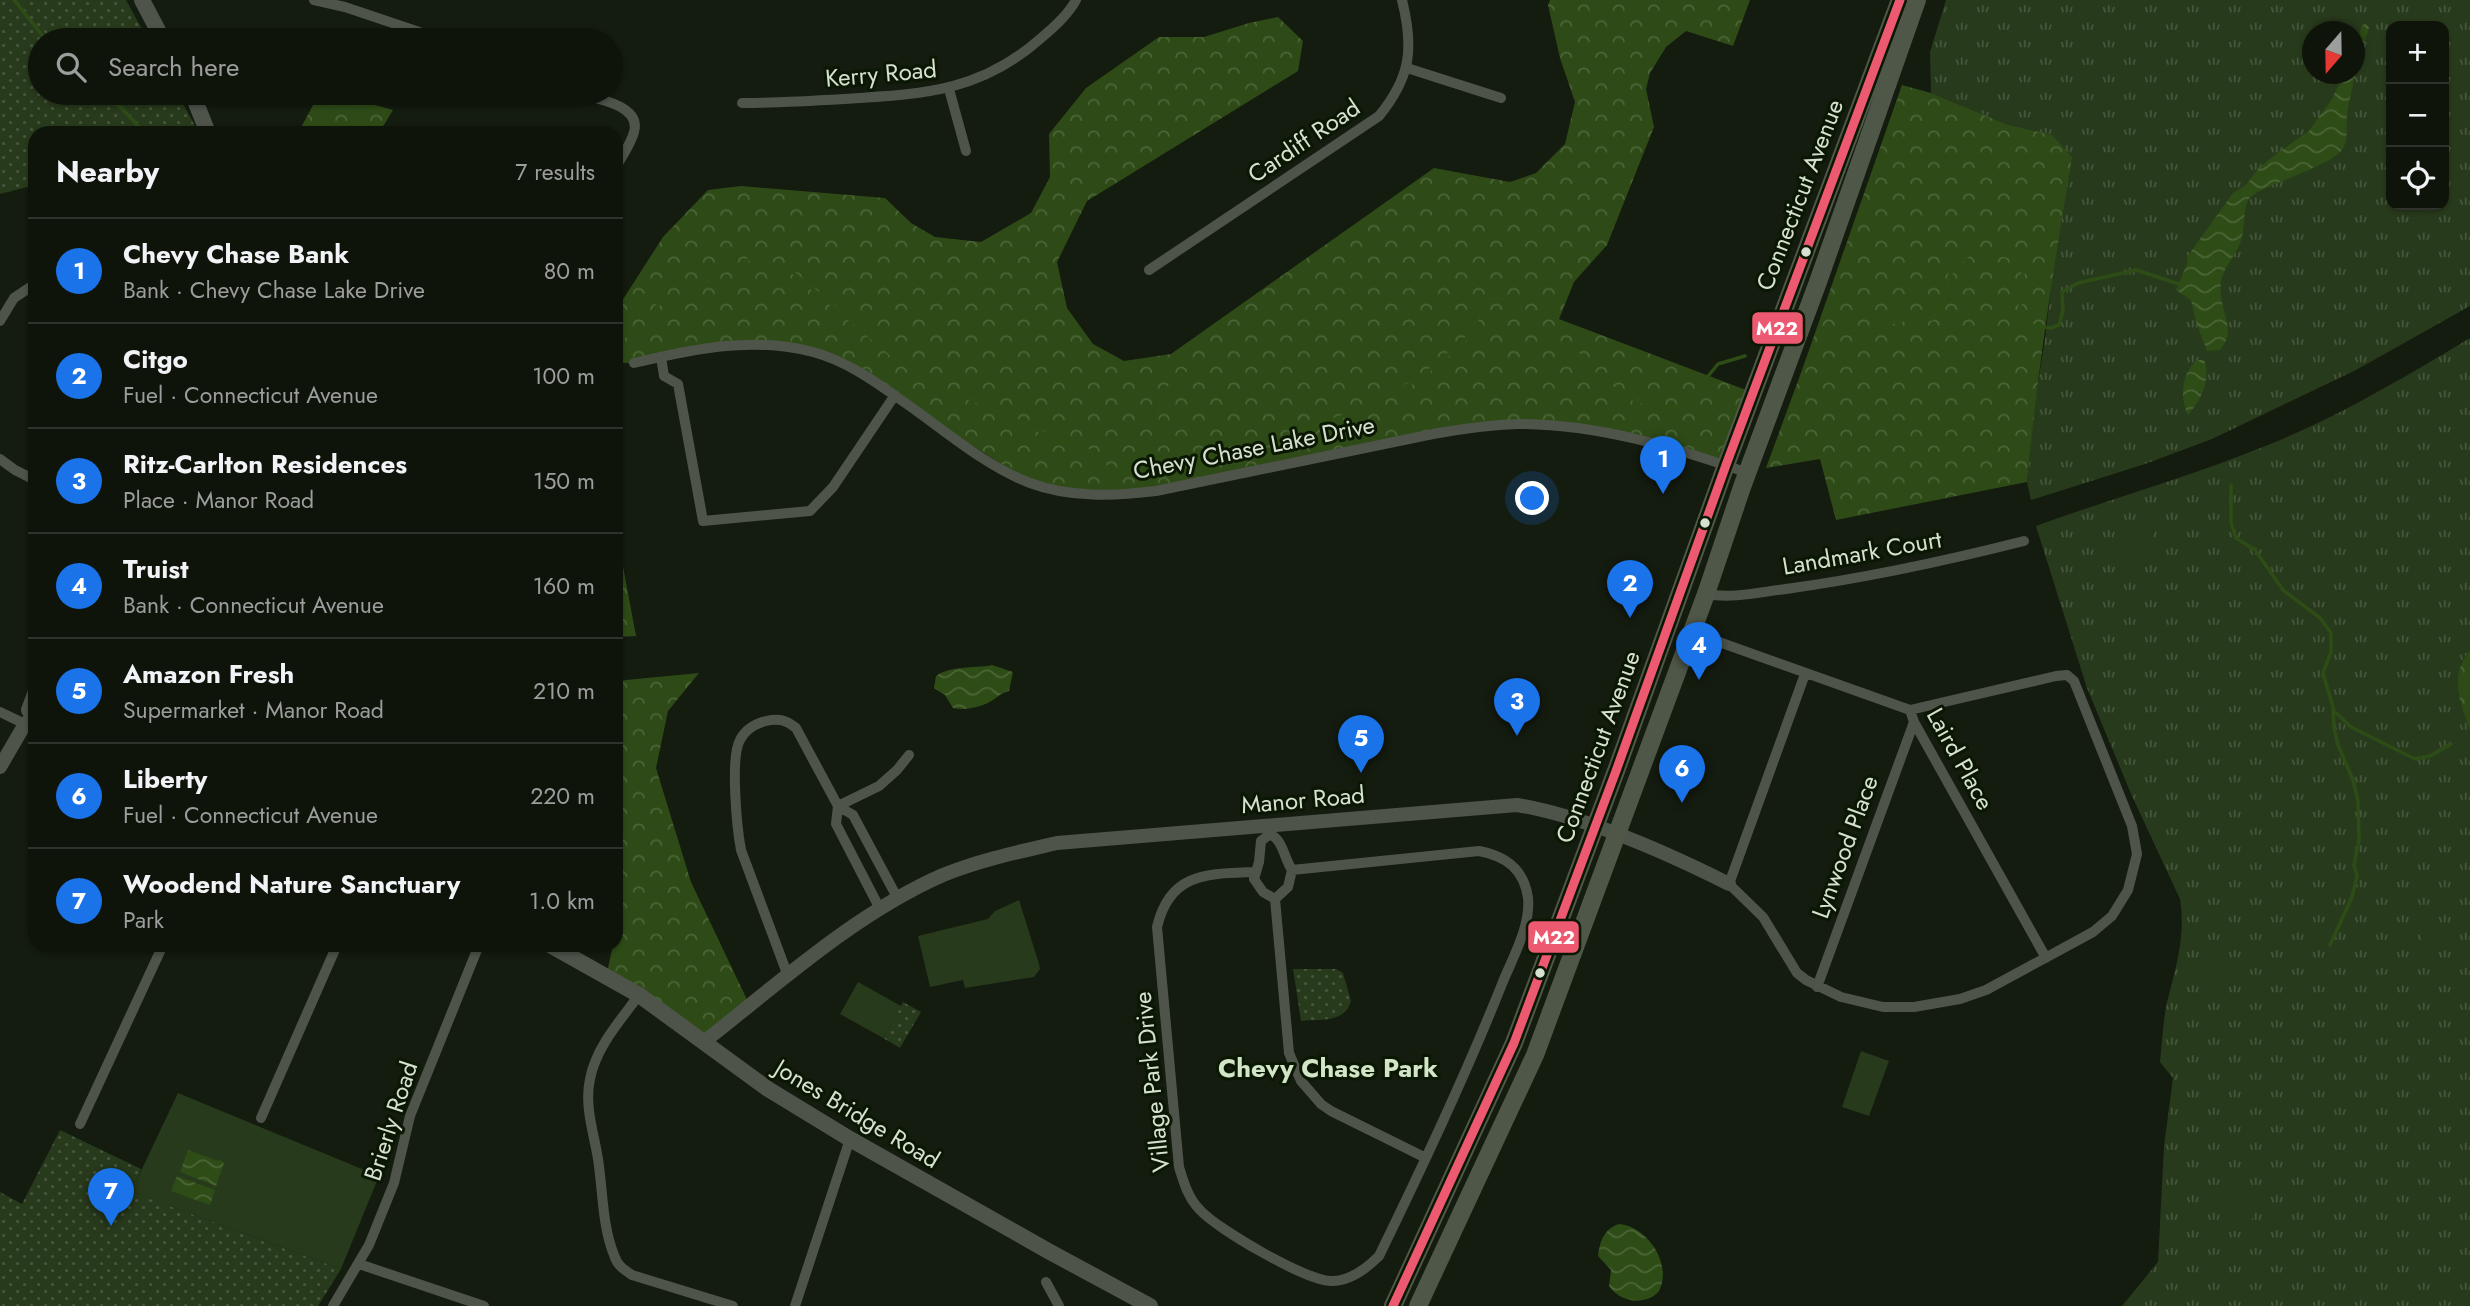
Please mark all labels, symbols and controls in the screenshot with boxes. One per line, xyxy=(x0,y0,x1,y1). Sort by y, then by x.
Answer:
north arrow xyxy=(2302,21,2365,84)
map controls xyxy=(2386,21,2449,210)
button: + xyxy=(2386,21,2449,84)
search box xyxy=(28,28,623,105)
icon: search xyxy=(52,48,90,86)
text: Search here xyxy=(108,48,240,86)
street label: Kerry Road xyxy=(824,51,938,96)
button: − xyxy=(2386,84,2449,147)
street label: Cardiff Road xyxy=(1241,90,1367,191)
street label: Connecticut Avenue xyxy=(1747,94,1852,296)
button: locate xyxy=(2386,147,2449,210)
text: Nearby xyxy=(56,150,159,193)
text: 7 results xyxy=(515,155,595,189)
text: Chevy Chase Bank xyxy=(123,235,349,273)
unlabelled marker xyxy=(1799,245,1813,259)
text: 1 xyxy=(73,254,85,288)
text: 80 m xyxy=(544,254,595,288)
text: Bank · Chevy Chase Lake Drive xyxy=(123,273,425,307)
line badge: M22 xyxy=(1751,311,1804,345)
text: M22 xyxy=(1756,315,1798,342)
text: Citgo xyxy=(123,340,188,378)
text: 2 xyxy=(71,359,87,393)
text: 100 m xyxy=(532,359,595,393)
text: Fuel · Connecticut Avenue xyxy=(123,378,378,412)
street label: Chevy Chase Lake Drive xyxy=(1130,407,1378,488)
pin: 1 xyxy=(1640,436,1686,494)
text: Ritz-Carlton Residences xyxy=(123,445,407,483)
text: 3 xyxy=(72,464,86,498)
text: 150 m xyxy=(533,464,595,498)
your location xyxy=(1515,481,1549,515)
text: Place · Manor Road xyxy=(123,483,314,517)
unlabelled marker xyxy=(1698,516,1712,530)
street label: Landmark Court xyxy=(1780,521,1944,584)
text: Truist xyxy=(123,550,188,588)
pin: 2 xyxy=(1607,560,1653,618)
text: 4 xyxy=(71,569,87,603)
text: 160 m xyxy=(533,569,595,603)
text: Bank · Connecticut Avenue xyxy=(123,588,384,622)
pin: 4 xyxy=(1676,622,1722,680)
street label: Connecticut Avenue xyxy=(1546,646,1649,848)
text: Amazon Fresh xyxy=(123,655,294,693)
text: 5 xyxy=(72,674,86,708)
text: 210 m xyxy=(533,674,595,708)
pin: 3 xyxy=(1494,678,1540,736)
text: Supermarket · Manor Road xyxy=(123,693,384,727)
street label: Laird Place xyxy=(1918,701,2003,816)
pin: 5 xyxy=(1338,715,1384,773)
pin: 6 xyxy=(1659,745,1705,803)
text: Liberty xyxy=(123,760,207,798)
street label: Lynwood Place xyxy=(1802,770,1887,923)
street label: Manor Road xyxy=(1240,777,1366,822)
text: 6 xyxy=(71,779,87,813)
text: 220 m xyxy=(530,779,595,813)
text: Fuel · Connecticut Avenue xyxy=(123,798,378,832)
text: Woodend Nature Sanctuary xyxy=(123,865,460,903)
text: 7 xyxy=(72,884,86,918)
text: 1.0 km xyxy=(529,884,595,918)
text: Park xyxy=(123,903,164,937)
line badge: M22 xyxy=(1527,920,1580,954)
text: M22 xyxy=(1533,924,1575,951)
unlabelled marker xyxy=(1533,966,1547,980)
street label: Village Park Drive xyxy=(1125,990,1178,1174)
street label: Jones Bridge Road xyxy=(765,1049,947,1177)
district label: Chevy Chase Park xyxy=(1218,1049,1438,1087)
street label: Brierly Road xyxy=(355,1057,426,1185)
pin: 7 xyxy=(88,1168,134,1226)

